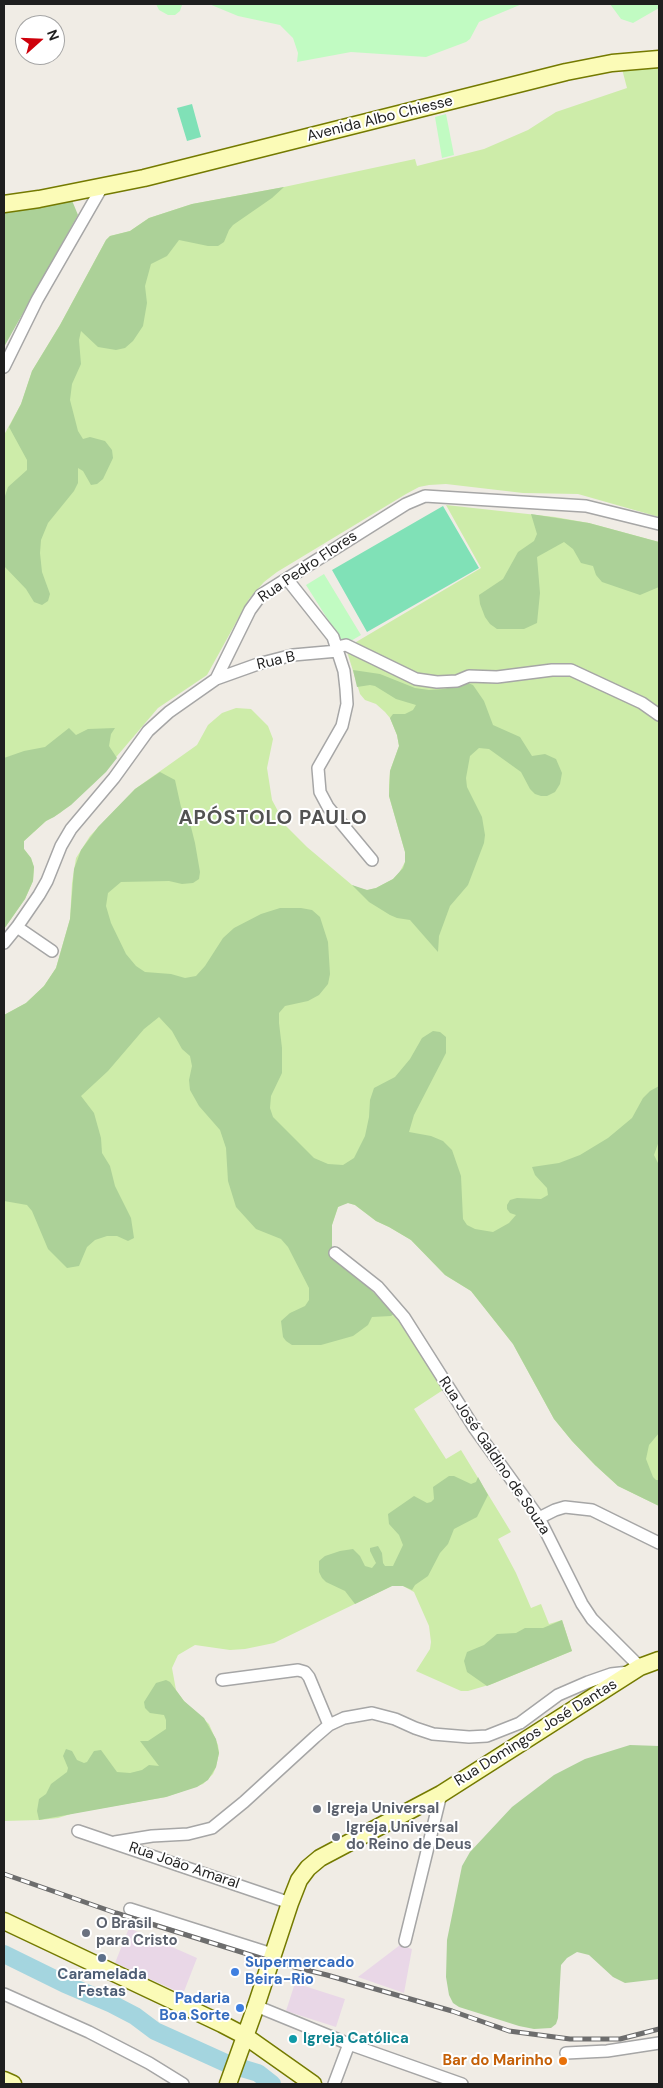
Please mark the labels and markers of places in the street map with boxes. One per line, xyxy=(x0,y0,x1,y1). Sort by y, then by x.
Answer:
place label: Igreja Universal xyxy=(327,1800,439,1818)
marker: Igreja Universal xyxy=(311,1803,323,1815)
place label: Igreja Universal do Reino de Deus xyxy=(346,1819,472,1854)
marker: Igreja Universal do Reino de Deus xyxy=(330,1831,342,1843)
place label: O Brasil para Cristo xyxy=(96,1915,178,1950)
marker: O Brasil para Cristo xyxy=(80,1927,92,1939)
marker: Caramelada Festas xyxy=(96,1952,108,1964)
place label: Supermercado Beira-Rio xyxy=(245,1954,354,1989)
place label: Caramelada Festas xyxy=(57,1966,147,2001)
marker: Supermercado Beira-Rio xyxy=(229,1966,241,1978)
place label: Padaria Boa Sorte xyxy=(159,1990,230,2025)
marker: Padaria Boa Sorte xyxy=(234,2002,246,2014)
place label: Igreja Católica xyxy=(303,2030,409,2048)
marker: Igreja Católica xyxy=(287,2033,299,2045)
place label: Bar do Marinho xyxy=(442,2052,553,2070)
marker: Bar do Marinho xyxy=(557,2055,569,2067)

